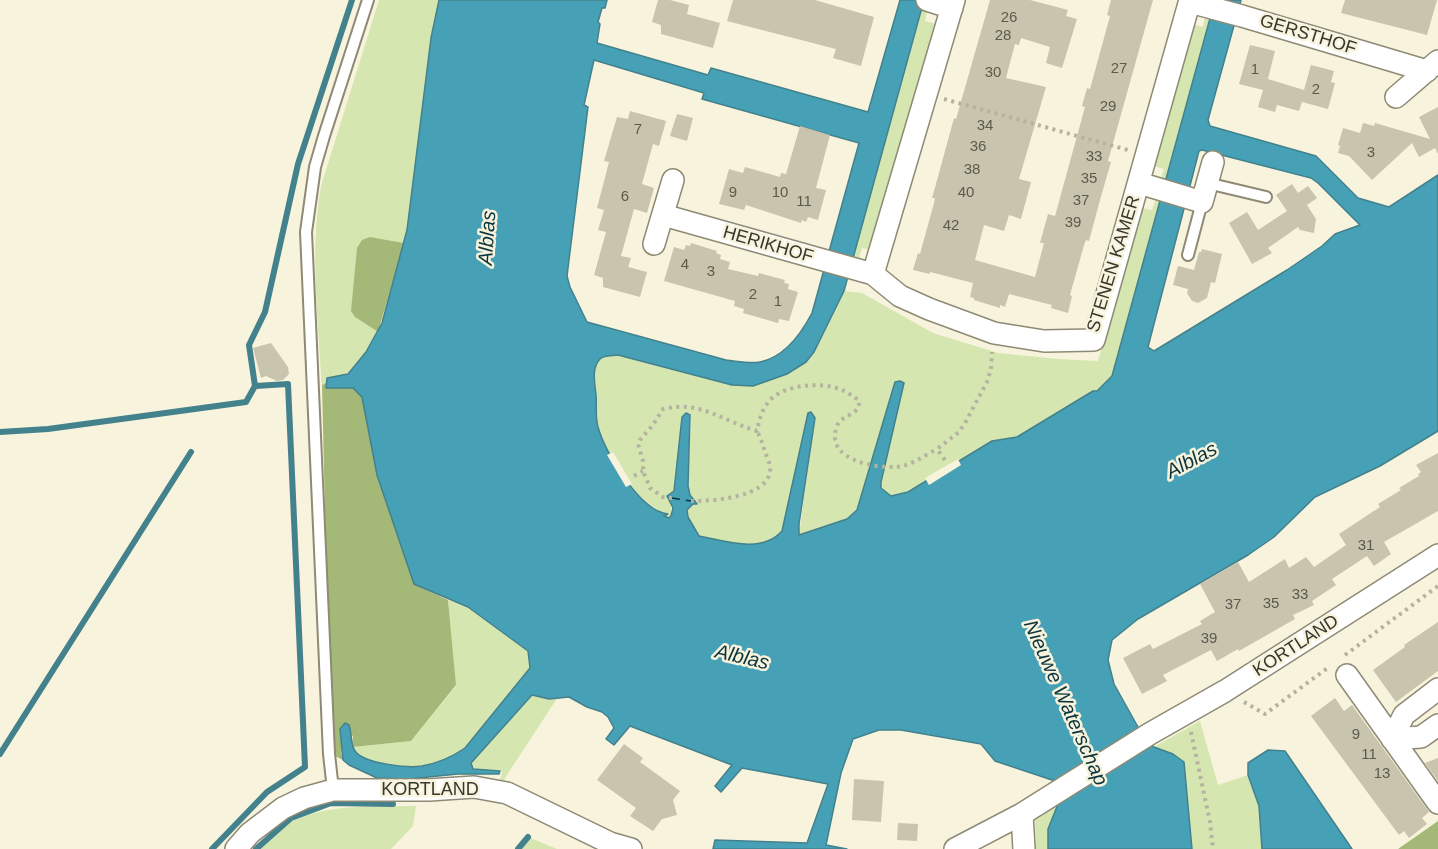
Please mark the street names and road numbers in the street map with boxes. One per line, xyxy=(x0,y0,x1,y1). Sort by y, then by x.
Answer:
street label: GERSTHOF xyxy=(1257,10,1359,60)
street label: STENEN KAMER xyxy=(1083,193,1145,335)
street label: HERIKHOF xyxy=(720,222,816,268)
street label: KORTLAND xyxy=(1249,610,1343,682)
street label: KORTLAND xyxy=(381,779,479,801)

